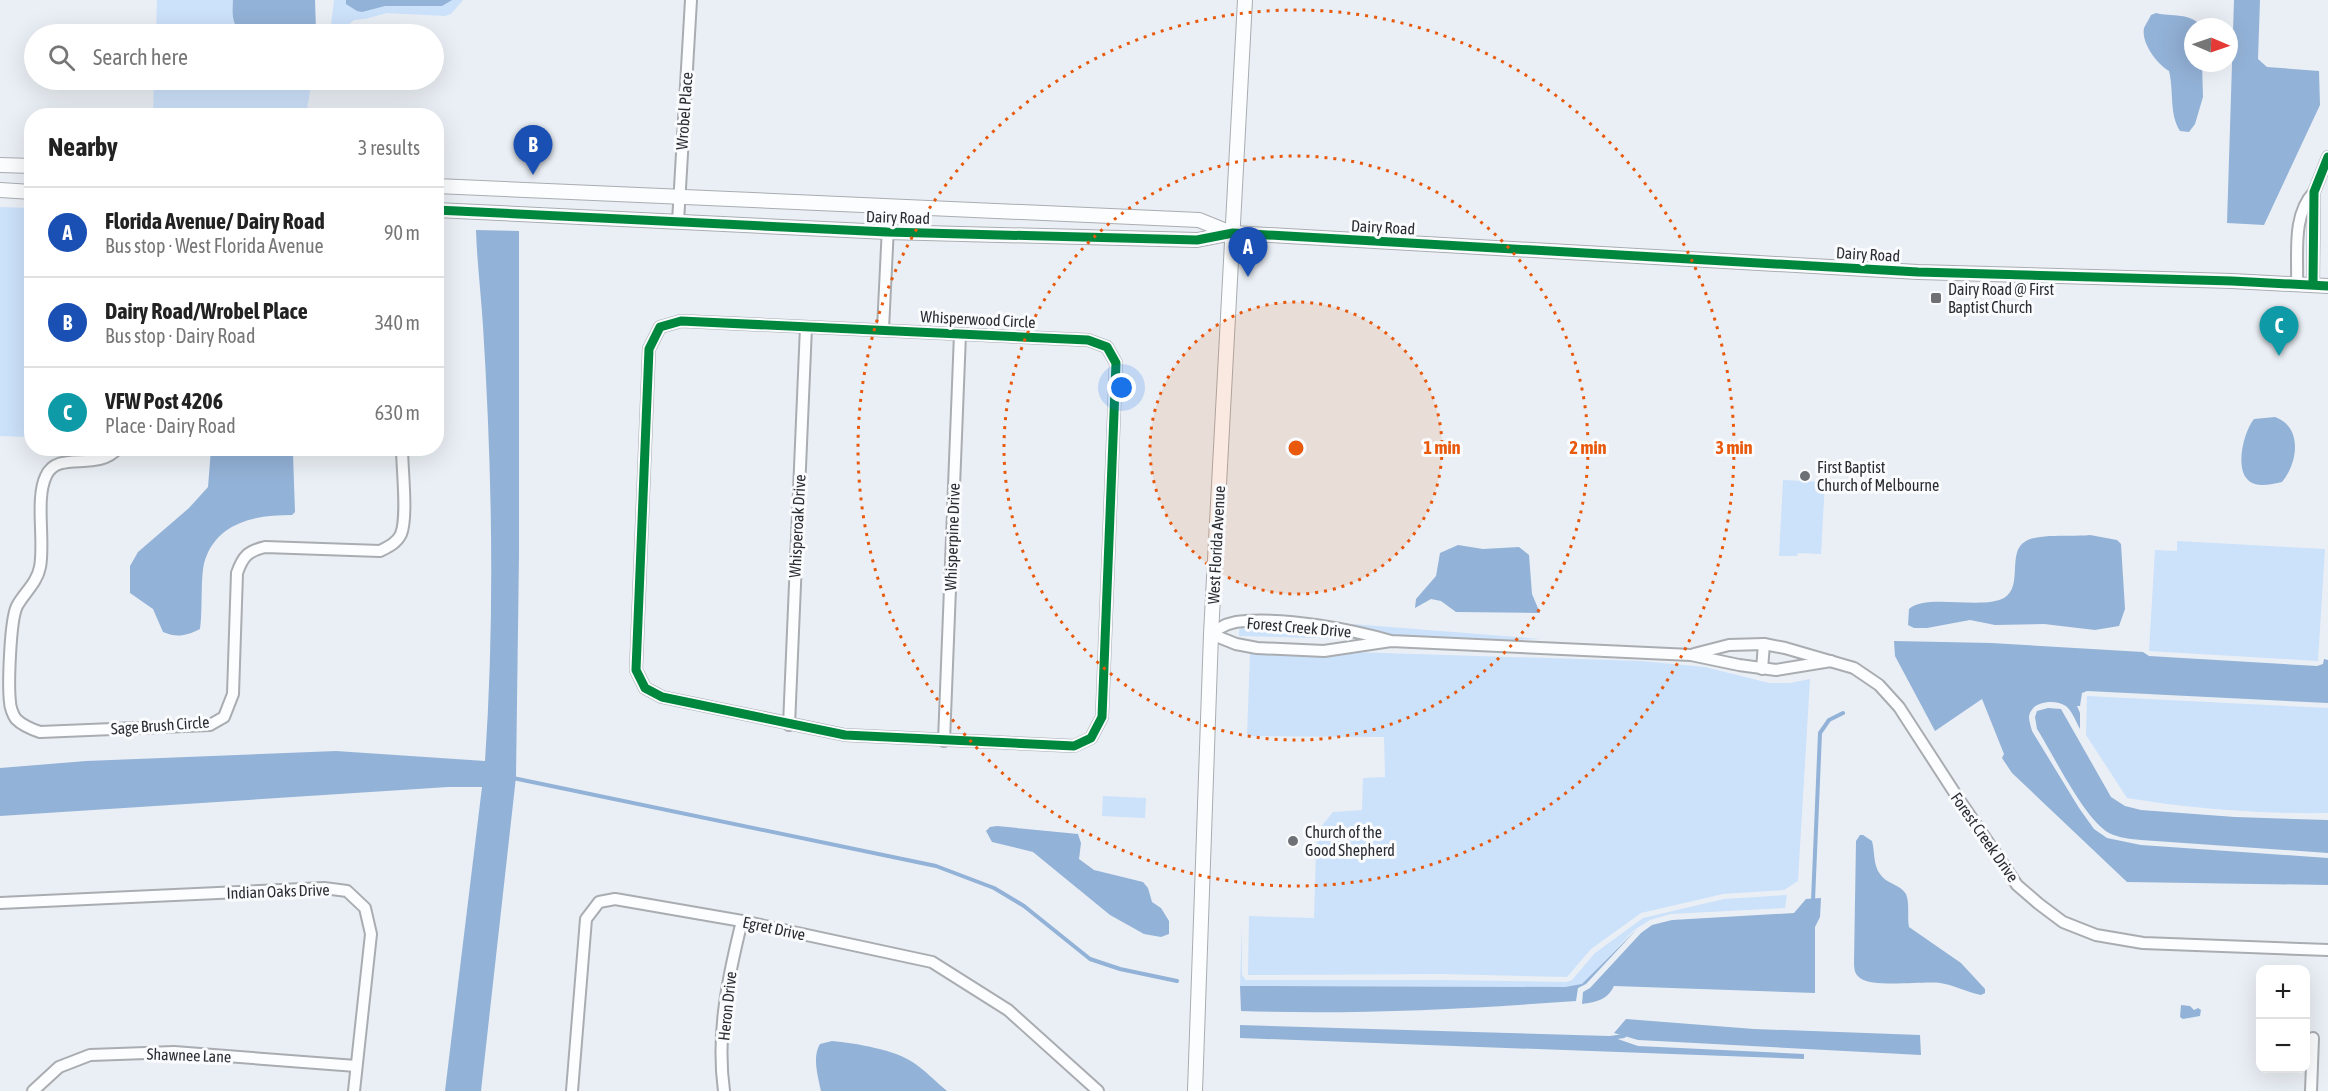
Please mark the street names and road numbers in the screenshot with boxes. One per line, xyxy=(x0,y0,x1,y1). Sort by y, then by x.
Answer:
street label: Wrobel Place xyxy=(672,72,696,150)
street label: Dairy Road xyxy=(866,207,930,228)
street label: Dairy Road xyxy=(1350,216,1415,239)
street label: Dairy Road xyxy=(1835,243,1900,266)
street label: Whisperwood Circle xyxy=(920,307,1036,332)
street label: Whisperoak Drive xyxy=(785,474,810,578)
street label: Whisperpine Drive xyxy=(941,483,964,591)
street label: West Florida Avenue xyxy=(1204,485,1228,605)
street label: Forest Creek Drive xyxy=(1246,613,1352,641)
street label: Sage Brush Circle xyxy=(110,713,210,738)
street label: Forest Creek Drive xyxy=(1948,789,2022,885)
street label: Indian Oaks Drive xyxy=(226,880,330,902)
street label: Egret Drive xyxy=(741,913,807,944)
street label: Heron Drive xyxy=(714,970,740,1042)
street label: Shawnee Lane xyxy=(146,1045,232,1065)

